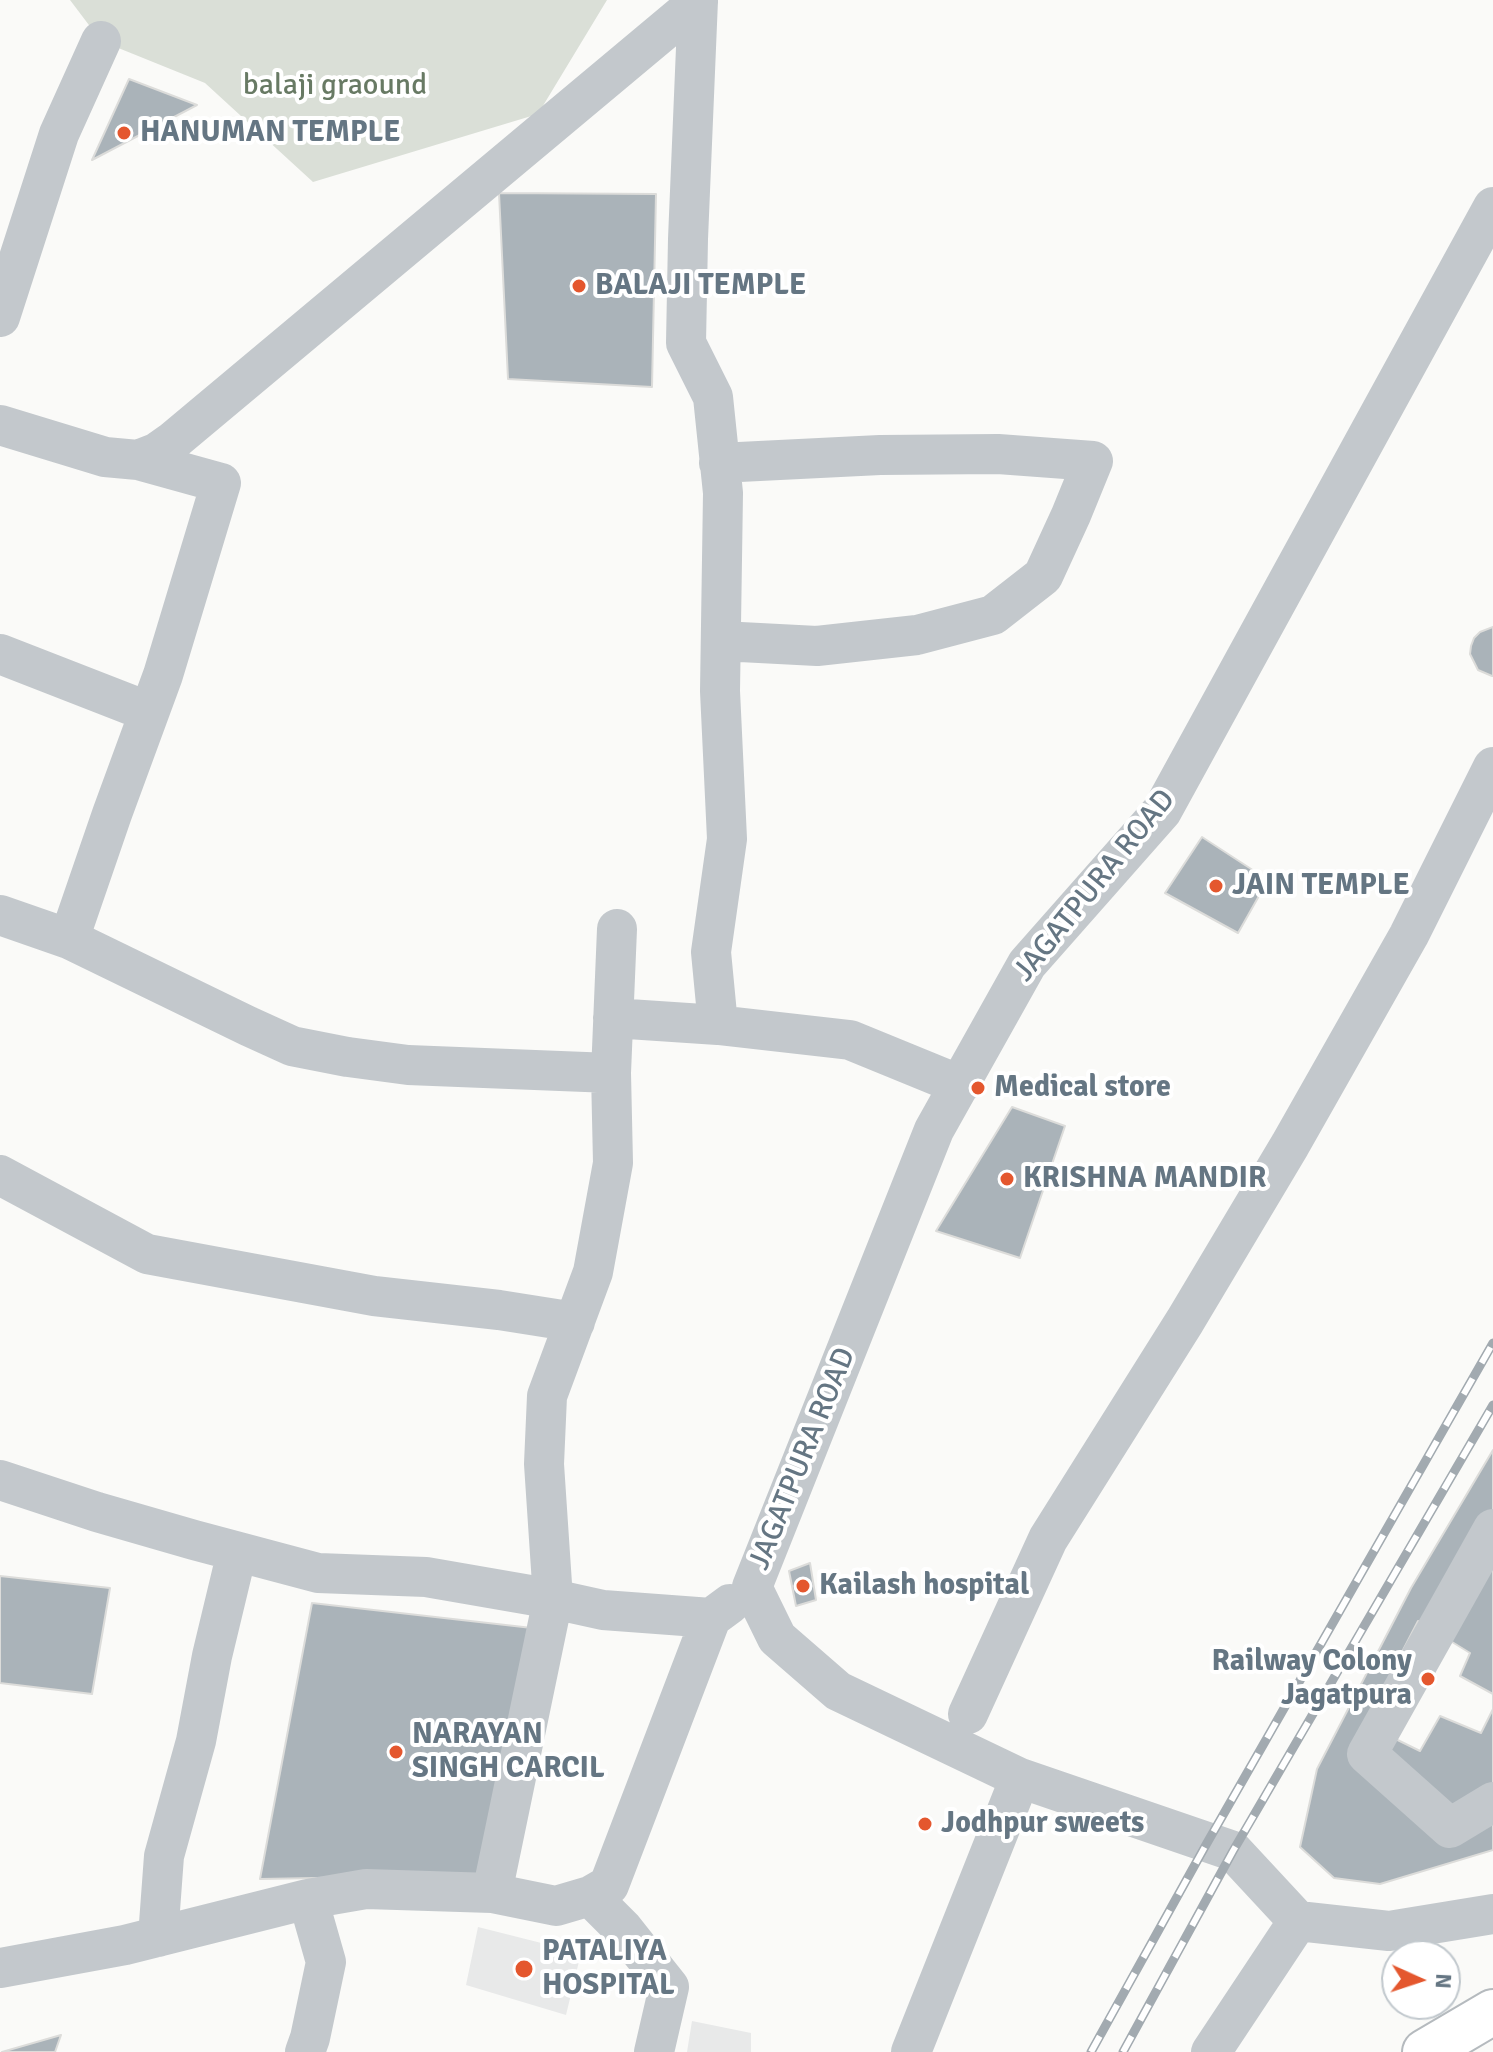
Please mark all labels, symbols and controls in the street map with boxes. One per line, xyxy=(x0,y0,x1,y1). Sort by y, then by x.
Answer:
park label: balaji graound xyxy=(243,68,427,104)
place label: HANUMAN TEMPLE xyxy=(140,115,400,151)
marker: HANUMAN TEMPLE xyxy=(115,124,133,142)
place label: BALAJI TEMPLE xyxy=(595,268,806,304)
marker: BALAJI TEMPLE xyxy=(570,277,588,295)
street label: JAGATPURA ROAD xyxy=(1007,783,1183,989)
place label: JAIN TEMPLE xyxy=(1232,868,1410,904)
marker: JAIN TEMPLE xyxy=(1207,877,1225,895)
place label: Medical store xyxy=(994,1070,1171,1106)
marker: Medical store xyxy=(969,1079,987,1097)
place label: KRISHNA MANDIR xyxy=(1023,1161,1266,1197)
marker: KRISHNA MANDIR xyxy=(998,1170,1016,1188)
street label: JAGATPURA ROAD xyxy=(742,1343,864,1575)
place label: Kailash hospital xyxy=(819,1568,1029,1604)
marker: Kailash hospital xyxy=(794,1577,812,1595)
place label: Railway Colony Jagatpura xyxy=(1211,1644,1412,1714)
marker: Railway Colony Jagatpura xyxy=(1419,1670,1437,1688)
place label: NARAYAN SINGH CARCIL xyxy=(412,1717,605,1788)
marker: NARAYAN SINGH CARCIL xyxy=(387,1743,405,1761)
place label: Jodhpur sweets xyxy=(941,1806,1144,1842)
marker: Jodhpur sweets xyxy=(916,1815,934,1833)
place label: PATALIYA HOSPITAL xyxy=(542,1934,675,2004)
north arrow xyxy=(1381,1940,1461,2020)
marker: PATALIYA HOSPITAL xyxy=(513,1958,535,1980)
text: N xyxy=(1430,1973,1457,1990)

